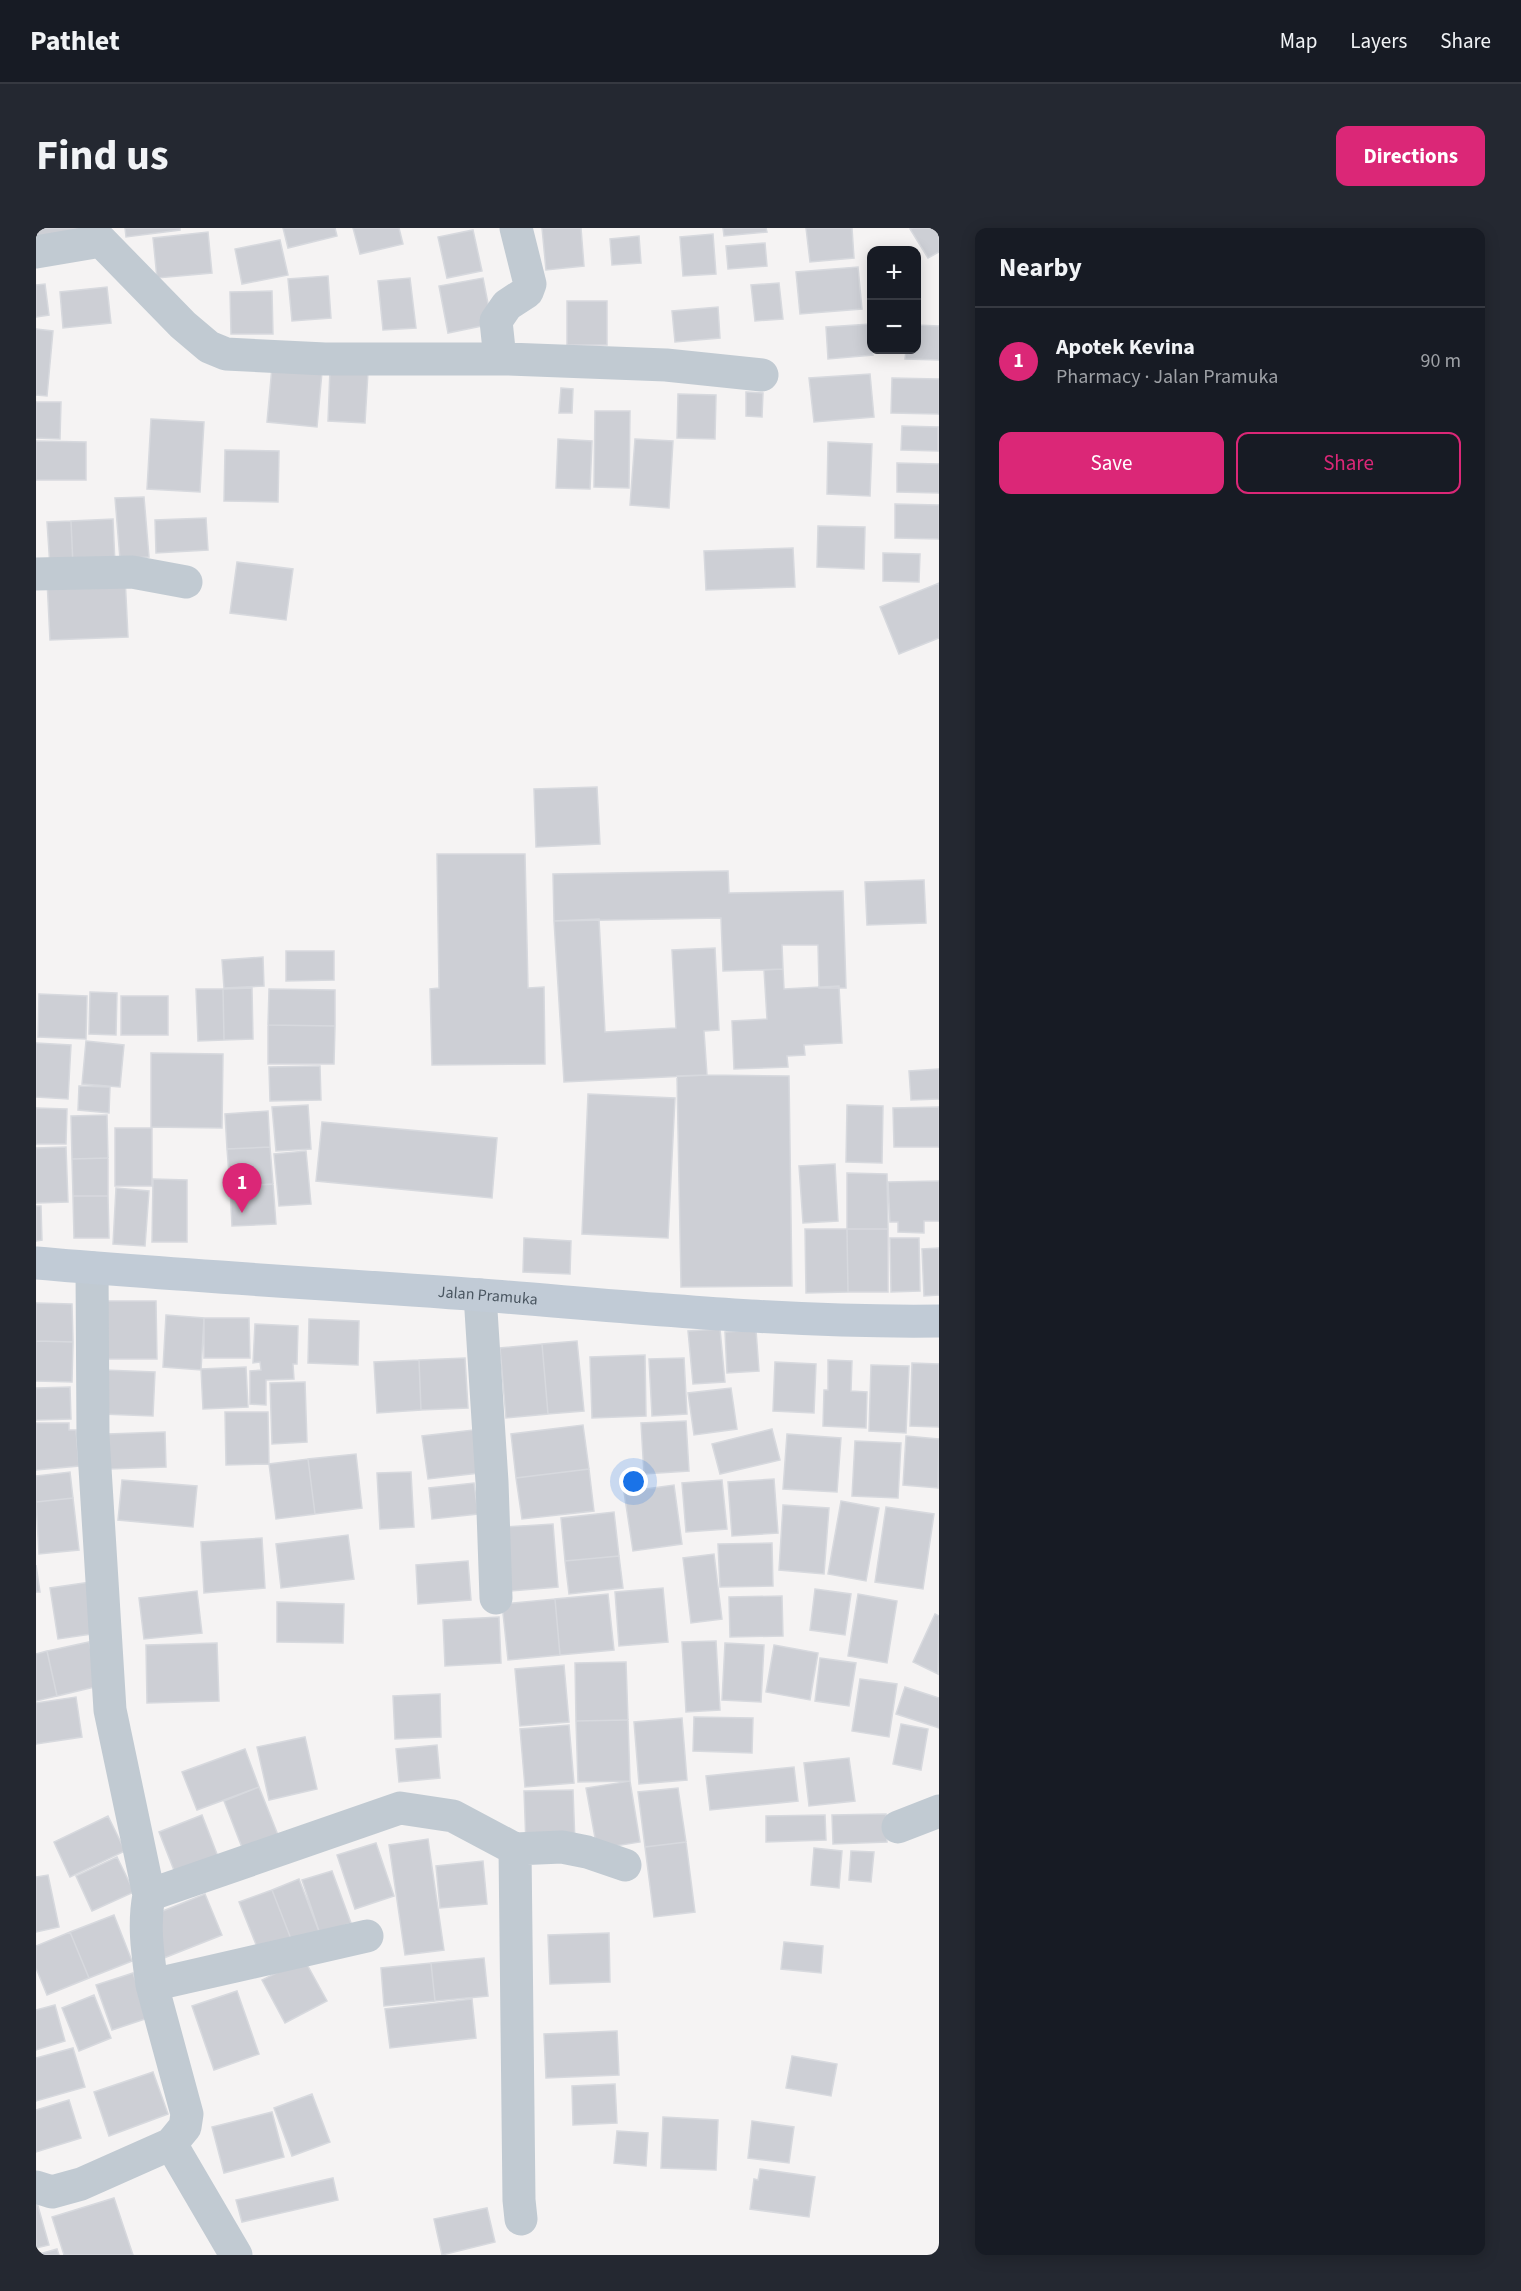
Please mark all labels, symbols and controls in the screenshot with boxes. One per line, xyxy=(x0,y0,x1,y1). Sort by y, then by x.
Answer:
text: Pathlet xyxy=(30,21,120,61)
text: Map xyxy=(1280,26,1317,56)
text: Layers xyxy=(1350,26,1407,56)
text: Share xyxy=(1440,26,1491,56)
text: Find us xyxy=(36,126,169,186)
button: Directions xyxy=(1336,126,1485,186)
map controls xyxy=(867,246,921,354)
button: + xyxy=(867,246,921,300)
text: Nearby xyxy=(999,249,1082,286)
button: − xyxy=(867,300,921,354)
text: Apotek Kevina xyxy=(1056,331,1195,363)
text: 1 xyxy=(1013,347,1024,375)
text: 90 m xyxy=(1421,347,1461,375)
text: Pharmacy · Jalan Pramuka xyxy=(1056,363,1278,391)
button: Save xyxy=(999,432,1224,494)
button: Share xyxy=(1236,432,1461,494)
pin: 1 xyxy=(222,1164,262,1213)
street label: Jalan Pramuka xyxy=(437,1281,539,1311)
your location xyxy=(619,1467,648,1496)

